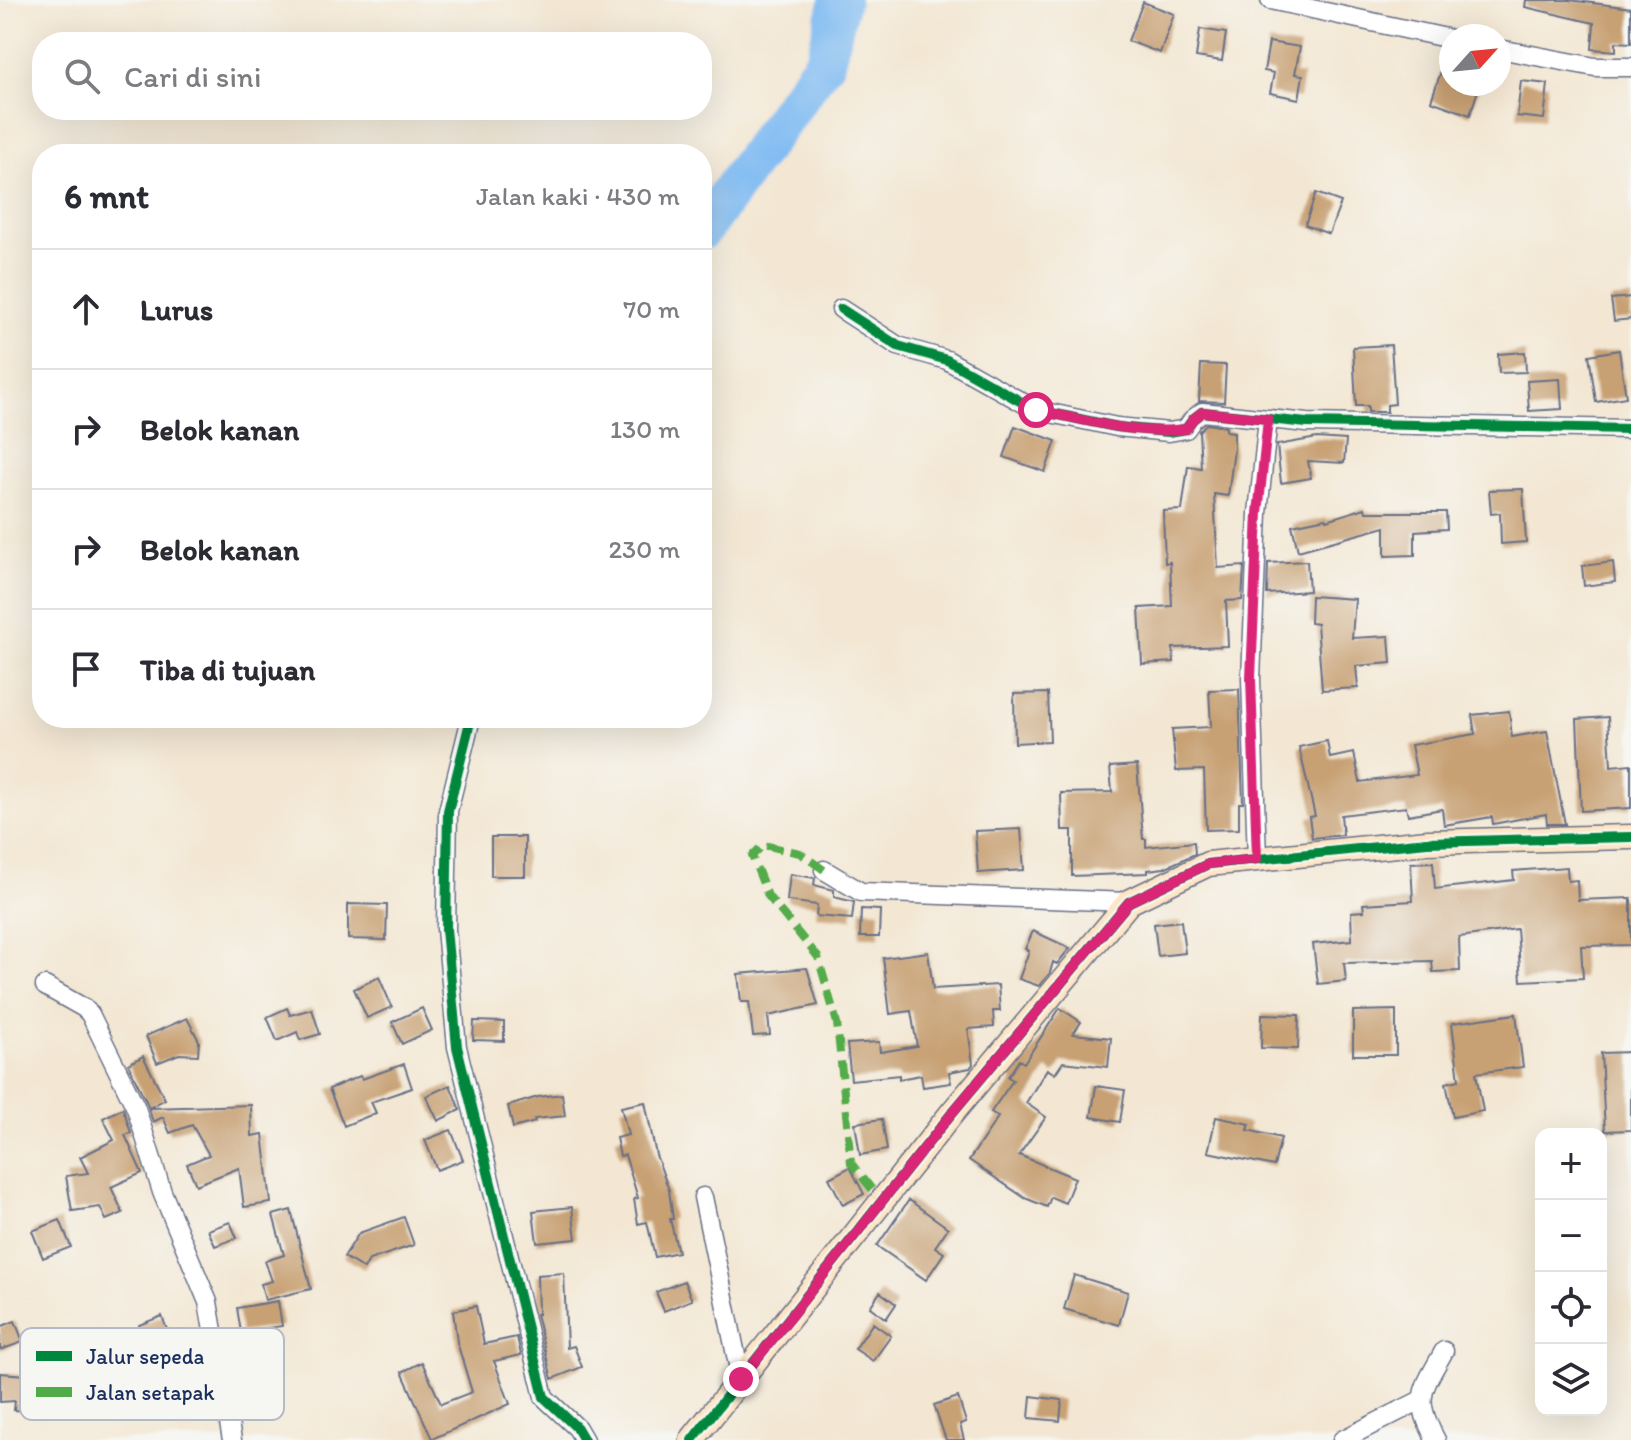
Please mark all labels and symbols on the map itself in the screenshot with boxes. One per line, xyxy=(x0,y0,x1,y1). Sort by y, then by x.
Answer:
north arrow xyxy=(1439,24,1511,96)
route start xyxy=(1018,392,1054,428)
legend xyxy=(20,1328,284,1420)
text: Jalur sepeda xyxy=(86,1343,205,1370)
route end xyxy=(723,1361,759,1397)
text: Jalan setapak xyxy=(86,1379,215,1406)

